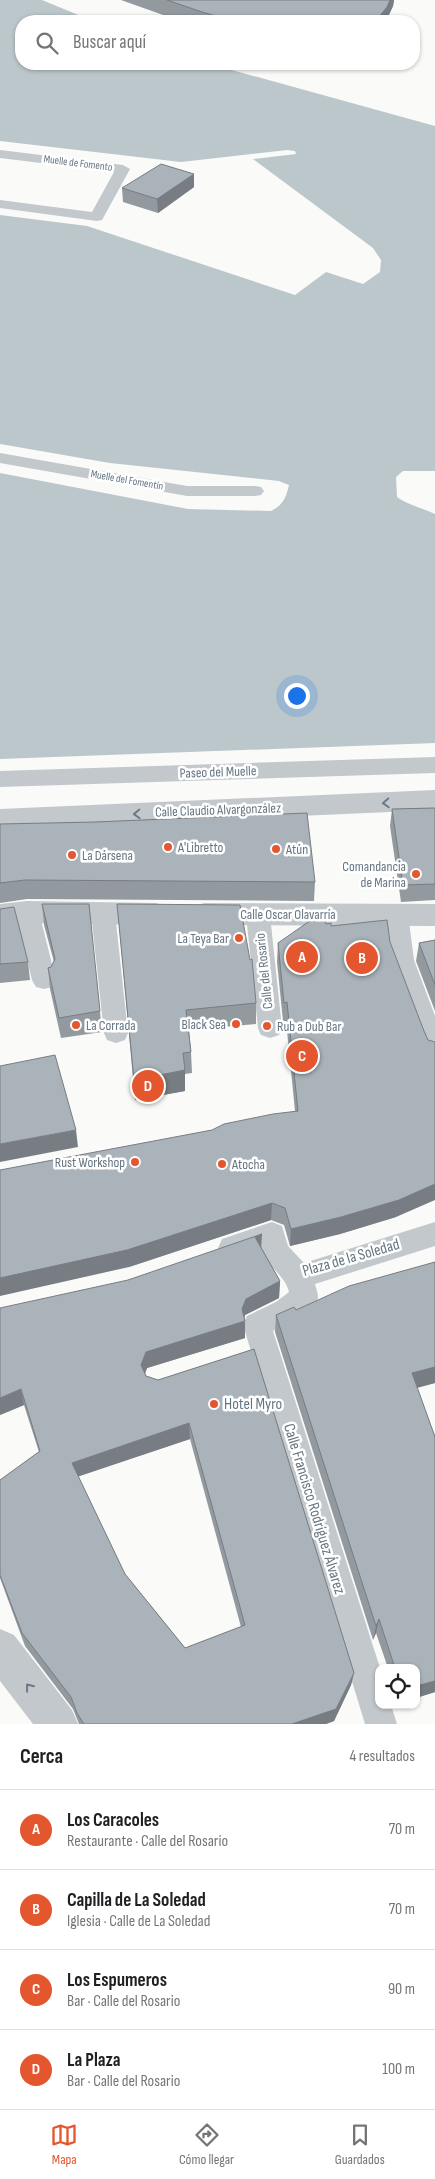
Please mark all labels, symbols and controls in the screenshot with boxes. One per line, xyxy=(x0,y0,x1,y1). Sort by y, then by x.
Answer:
search box xyxy=(15,15,420,70)
icon: search xyxy=(33,29,61,57)
text: Buscar aquí xyxy=(73,31,146,54)
street label: Muelle de Fomento xyxy=(43,152,114,174)
street label: Muelle del Fomentín xyxy=(90,467,165,493)
your location xyxy=(284,683,310,709)
street label: Paseo del Muelle xyxy=(179,762,257,782)
one-way arrow xyxy=(382,798,390,808)
street label: Calle Claudio Alvargonzález xyxy=(155,799,281,821)
one-way arrow xyxy=(132,808,140,819)
place label: A'Libretto xyxy=(177,839,224,856)
marker: A'Libretto xyxy=(162,841,174,853)
place label: Atún xyxy=(285,841,308,858)
marker: Atún xyxy=(270,843,282,855)
place label: La Dársena xyxy=(82,847,133,864)
marker: La Dársena xyxy=(66,849,78,861)
place label: Comandancia de Marina xyxy=(342,858,406,891)
marker: Comandancia de Marina xyxy=(410,868,422,880)
street label: Calle Oscar Olavarría xyxy=(240,906,336,923)
place label: La Teya Bar xyxy=(177,930,229,947)
marker: La Teya Bar xyxy=(233,932,245,944)
street label: Calle del Rosario xyxy=(252,932,276,1010)
pin: A xyxy=(286,938,318,976)
pin: B xyxy=(346,939,378,977)
place label: Black Sea xyxy=(182,1016,226,1033)
place label: La Corrada xyxy=(86,1017,136,1034)
marker: Black Sea xyxy=(230,1018,242,1030)
place label: Rub a Dub Bar xyxy=(277,1018,341,1035)
marker: La Corrada xyxy=(70,1019,82,1031)
marker: Rub a Dub Bar xyxy=(261,1020,273,1032)
pin: C xyxy=(286,1037,318,1075)
pin: D xyxy=(132,1067,164,1105)
place label: Rust Workshop xyxy=(55,1154,125,1171)
marker: Rust Workshop xyxy=(129,1156,141,1168)
place label: Atocha xyxy=(231,1156,265,1173)
marker: Atocha xyxy=(216,1158,228,1170)
street label: Plaza de la Soledad xyxy=(300,1235,402,1281)
place label: Hotel Myro xyxy=(224,1395,282,1414)
marker: Hotel Myro xyxy=(208,1398,220,1410)
street label: Calle Francisco Rodríguez Álvarez xyxy=(279,1422,349,1597)
map controls xyxy=(375,1664,420,1709)
button: locate xyxy=(375,1664,420,1709)
one-way arrow xyxy=(26,1683,35,1693)
text: Cerca xyxy=(20,1744,63,1769)
text: 4 resultados xyxy=(350,1747,415,1766)
text: Los Caracoles xyxy=(67,1809,159,1832)
text: A xyxy=(32,1820,40,1839)
text: 70 m xyxy=(389,1820,415,1839)
text: Restaurante · Calle del Rosario xyxy=(67,1832,228,1851)
text: Capilla de La Soledad xyxy=(67,1889,206,1912)
text: B xyxy=(32,1900,40,1919)
text: 70 m xyxy=(389,1900,415,1919)
text: Iglesia · Calle de La Soledad xyxy=(67,1912,210,1931)
text: Los Espumeros xyxy=(67,1969,167,1992)
text: C xyxy=(32,1980,40,1999)
text: 90 m xyxy=(388,1980,415,1999)
text: Bar · Calle del Rosario xyxy=(67,1992,180,2011)
text: La Plaza xyxy=(67,2049,121,2072)
text: D xyxy=(32,2060,40,2079)
text: 100 m xyxy=(382,2060,415,2079)
text: Bar · Calle del Rosario xyxy=(67,2072,180,2091)
tab: Mapa xyxy=(50,2121,78,2168)
tab: Cómo llegar xyxy=(179,2121,234,2168)
tab: Guardados xyxy=(335,2121,385,2168)

